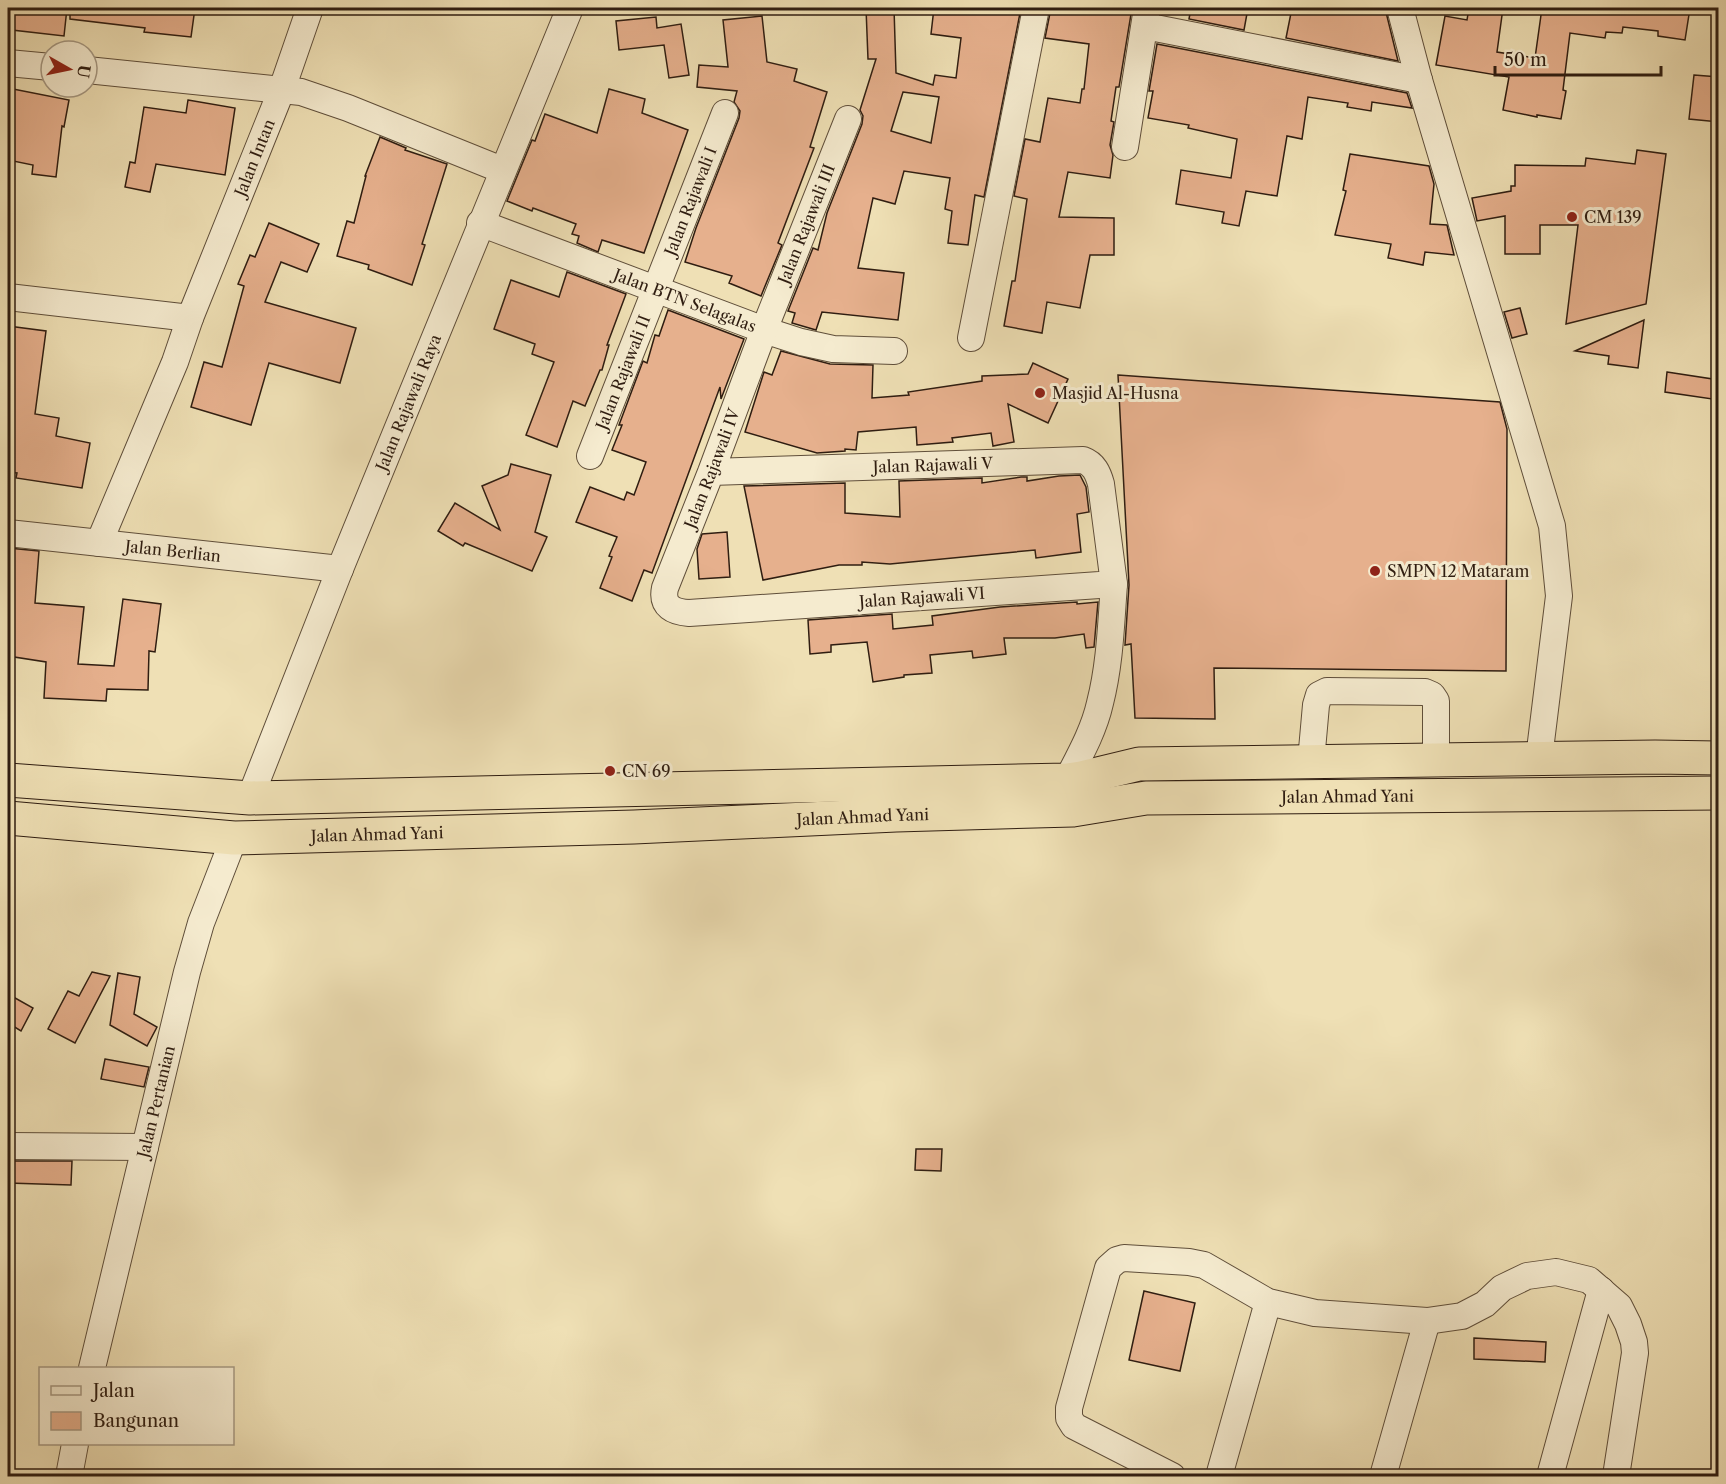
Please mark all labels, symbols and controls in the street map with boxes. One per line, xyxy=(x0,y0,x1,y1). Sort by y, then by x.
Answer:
north arrow xyxy=(39,39,99,99)
scale bar xyxy=(1495,39,1662,77)
text: 50 m xyxy=(1504,49,1547,71)
text: U xyxy=(73,63,95,79)
street label: Jalan Intan xyxy=(229,116,279,202)
street label: Jalan Rajawali I xyxy=(659,144,721,261)
street label: Jalan Rajawali III xyxy=(772,161,839,290)
place label: CM 139 xyxy=(1584,207,1642,227)
marker: CM 139 xyxy=(1565,210,1579,224)
street label: Jalan BTN Selagalas xyxy=(608,263,759,336)
street label: Jalan Rajawali II xyxy=(590,312,654,435)
street label: Jalan Rajawali Raya xyxy=(370,331,445,477)
place label: Masjid Al-Husna xyxy=(1052,383,1179,403)
marker: Masjid Al-Husna xyxy=(1033,386,1047,400)
street label: Jalan Rajawali IV xyxy=(679,405,744,534)
street label: Jalan Rajawali V xyxy=(869,453,994,477)
street label: Jalan Berlian xyxy=(121,535,222,566)
place label: SMPN 12 Mataram xyxy=(1387,561,1530,581)
marker: SMPN 12 Mataram xyxy=(1368,564,1382,578)
street label: Jalan Rajawali VI xyxy=(855,583,986,612)
place label: CN 69 xyxy=(622,761,671,781)
marker: CN 69 xyxy=(603,764,617,778)
street label: Jalan Ahmad Yani xyxy=(1278,786,1414,807)
street label: Jalan Ahmad Yani xyxy=(793,804,929,830)
street label: Jalan Ahmad Yani xyxy=(308,822,444,846)
street label: Jalan Pertanian xyxy=(132,1043,179,1163)
legend xyxy=(39,1367,234,1445)
text: Jalan xyxy=(90,1380,135,1402)
text: Bangunan xyxy=(93,1410,179,1432)

